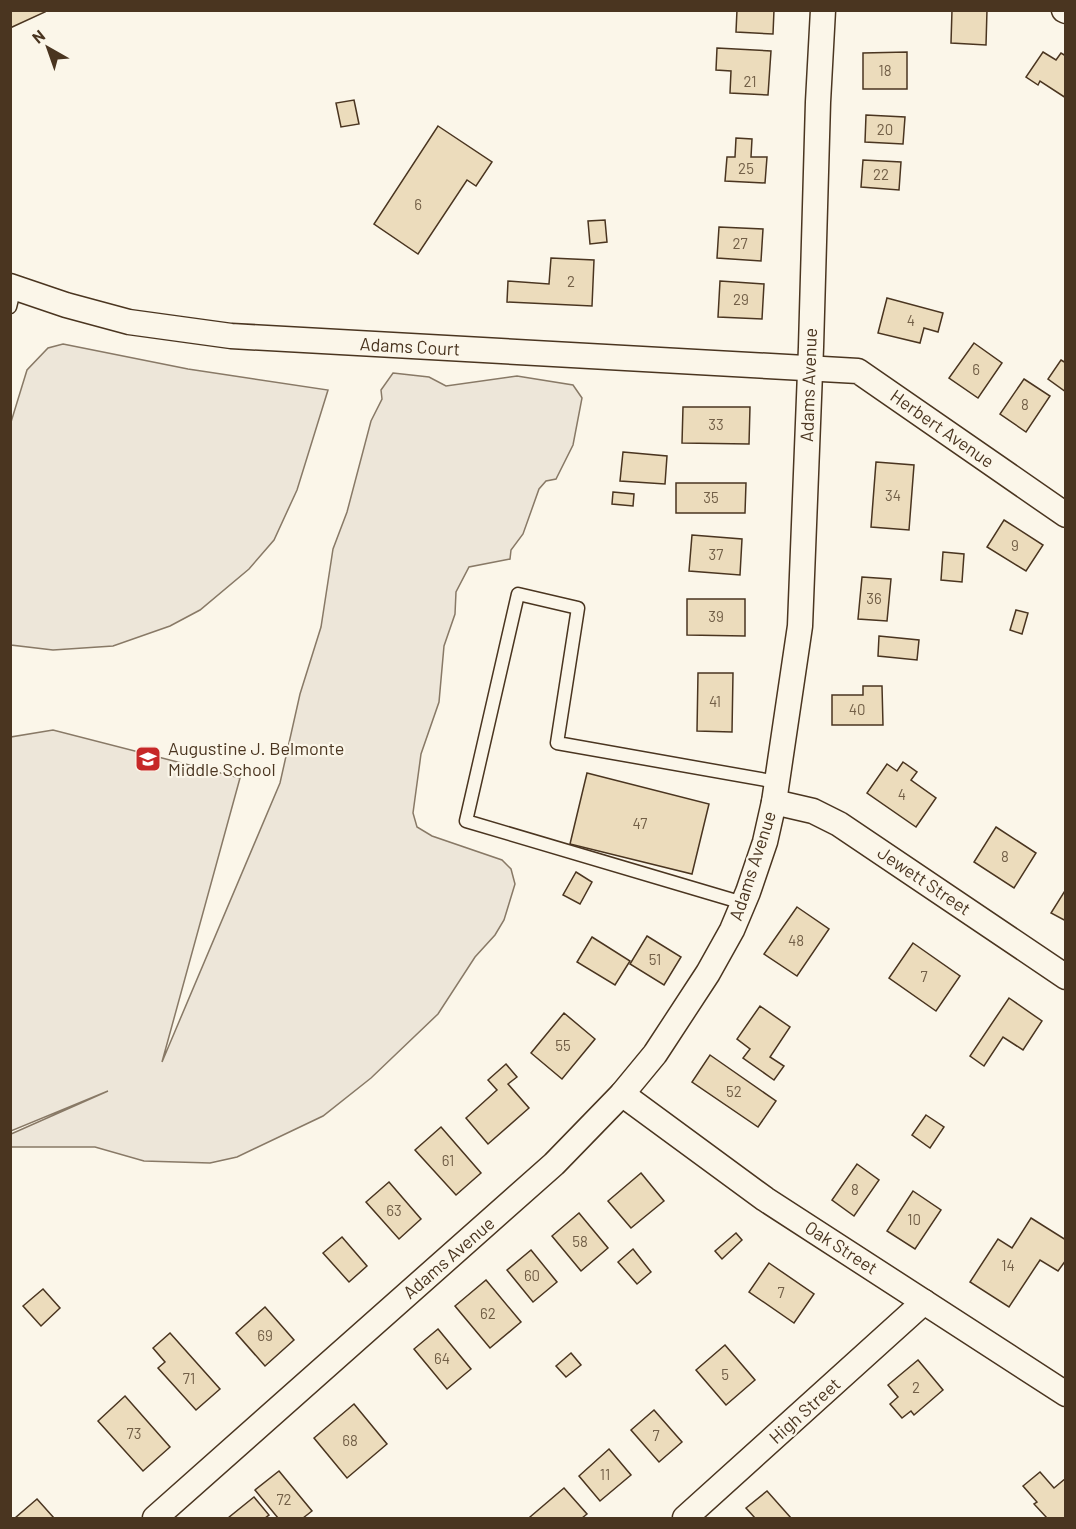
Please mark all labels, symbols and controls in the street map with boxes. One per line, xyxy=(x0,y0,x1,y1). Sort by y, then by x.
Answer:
north arrow xyxy=(18,18,78,78)
text: N xyxy=(28,25,48,47)
house number: 18 xyxy=(878,61,892,79)
house number: 21 xyxy=(743,72,757,90)
house number: 20 xyxy=(877,120,893,138)
house number: 25 xyxy=(738,159,754,177)
house number: 22 xyxy=(873,165,889,183)
house number: 6 xyxy=(414,195,422,213)
house number: 27 xyxy=(732,234,748,252)
house number: 2 xyxy=(567,272,575,290)
house number: 29 xyxy=(733,290,749,308)
house number: 4 xyxy=(907,311,915,329)
street label: Adams Avenue xyxy=(795,328,821,442)
street label: Adams Court xyxy=(359,332,461,360)
house number: 6 xyxy=(972,360,980,378)
street label: Herbert Avenue xyxy=(887,384,999,472)
house number: 8 xyxy=(1021,395,1029,413)
house number: 33 xyxy=(708,415,724,433)
house number: 34 xyxy=(885,486,901,504)
house number: 35 xyxy=(703,488,719,506)
house number: 9 xyxy=(1011,536,1019,554)
house number: 37 xyxy=(709,545,723,563)
house number: 36 xyxy=(866,589,882,607)
house number: 39 xyxy=(708,607,724,625)
house number: 41 xyxy=(709,692,721,710)
house number: 40 xyxy=(849,700,865,718)
place label: Augustine J. Belmonte Middle School xyxy=(168,737,344,780)
school or university icon: Augustine J. Belmonte Middle School xyxy=(133,744,163,774)
house number: 4 xyxy=(898,785,906,803)
street label: Adams Avenue xyxy=(724,808,780,923)
house number: 47 xyxy=(633,814,647,832)
street label: Jewett Street xyxy=(874,841,975,919)
house number: 8 xyxy=(1001,847,1009,865)
house number: 48 xyxy=(788,931,804,949)
house number: 51 xyxy=(649,950,661,968)
house number: 7 xyxy=(920,967,928,985)
house number: 55 xyxy=(555,1036,571,1054)
house number: 52 xyxy=(726,1082,742,1100)
house number: 61 xyxy=(442,1151,454,1169)
house number: 8 xyxy=(851,1180,859,1198)
house number: 63 xyxy=(386,1201,402,1219)
house number: 10 xyxy=(907,1210,921,1228)
street label: Adams Avenue xyxy=(398,1212,499,1303)
street label: Oak Street xyxy=(801,1216,882,1279)
house number: 58 xyxy=(572,1232,588,1250)
house number: 14 xyxy=(1001,1256,1015,1274)
house number: 60 xyxy=(524,1266,540,1284)
house number: 7 xyxy=(777,1283,785,1301)
house number: 62 xyxy=(480,1304,496,1322)
house number: 69 xyxy=(257,1326,273,1344)
house number: 64 xyxy=(434,1349,450,1367)
house number: 5 xyxy=(721,1365,729,1383)
house number: 71 xyxy=(183,1369,195,1387)
street label: High Street xyxy=(764,1372,845,1448)
house number: 2 xyxy=(912,1378,920,1396)
house number: 73 xyxy=(127,1424,141,1442)
house number: 7 xyxy=(652,1426,660,1444)
house number: 68 xyxy=(342,1431,358,1449)
house number: 11 xyxy=(600,1465,610,1483)
house number: 72 xyxy=(276,1490,292,1508)

